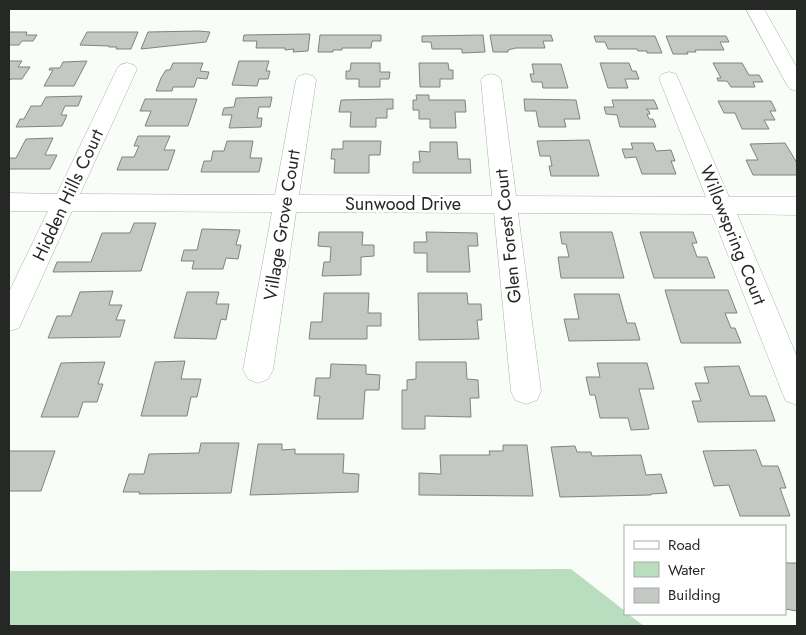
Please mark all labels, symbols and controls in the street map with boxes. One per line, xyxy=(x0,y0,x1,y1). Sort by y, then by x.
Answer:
street label: Hidden Hills Court xyxy=(26,124,110,265)
street label: Village Grove Court xyxy=(257,147,307,302)
street label: Willowspring Court xyxy=(693,161,773,309)
street label: Glen Forest Court xyxy=(488,167,528,304)
street label: Sunwood Drive xyxy=(345,191,461,217)
legend xyxy=(624,525,786,615)
text: Road xyxy=(668,534,700,556)
text: Water xyxy=(668,559,706,581)
text: Building xyxy=(668,584,720,606)

